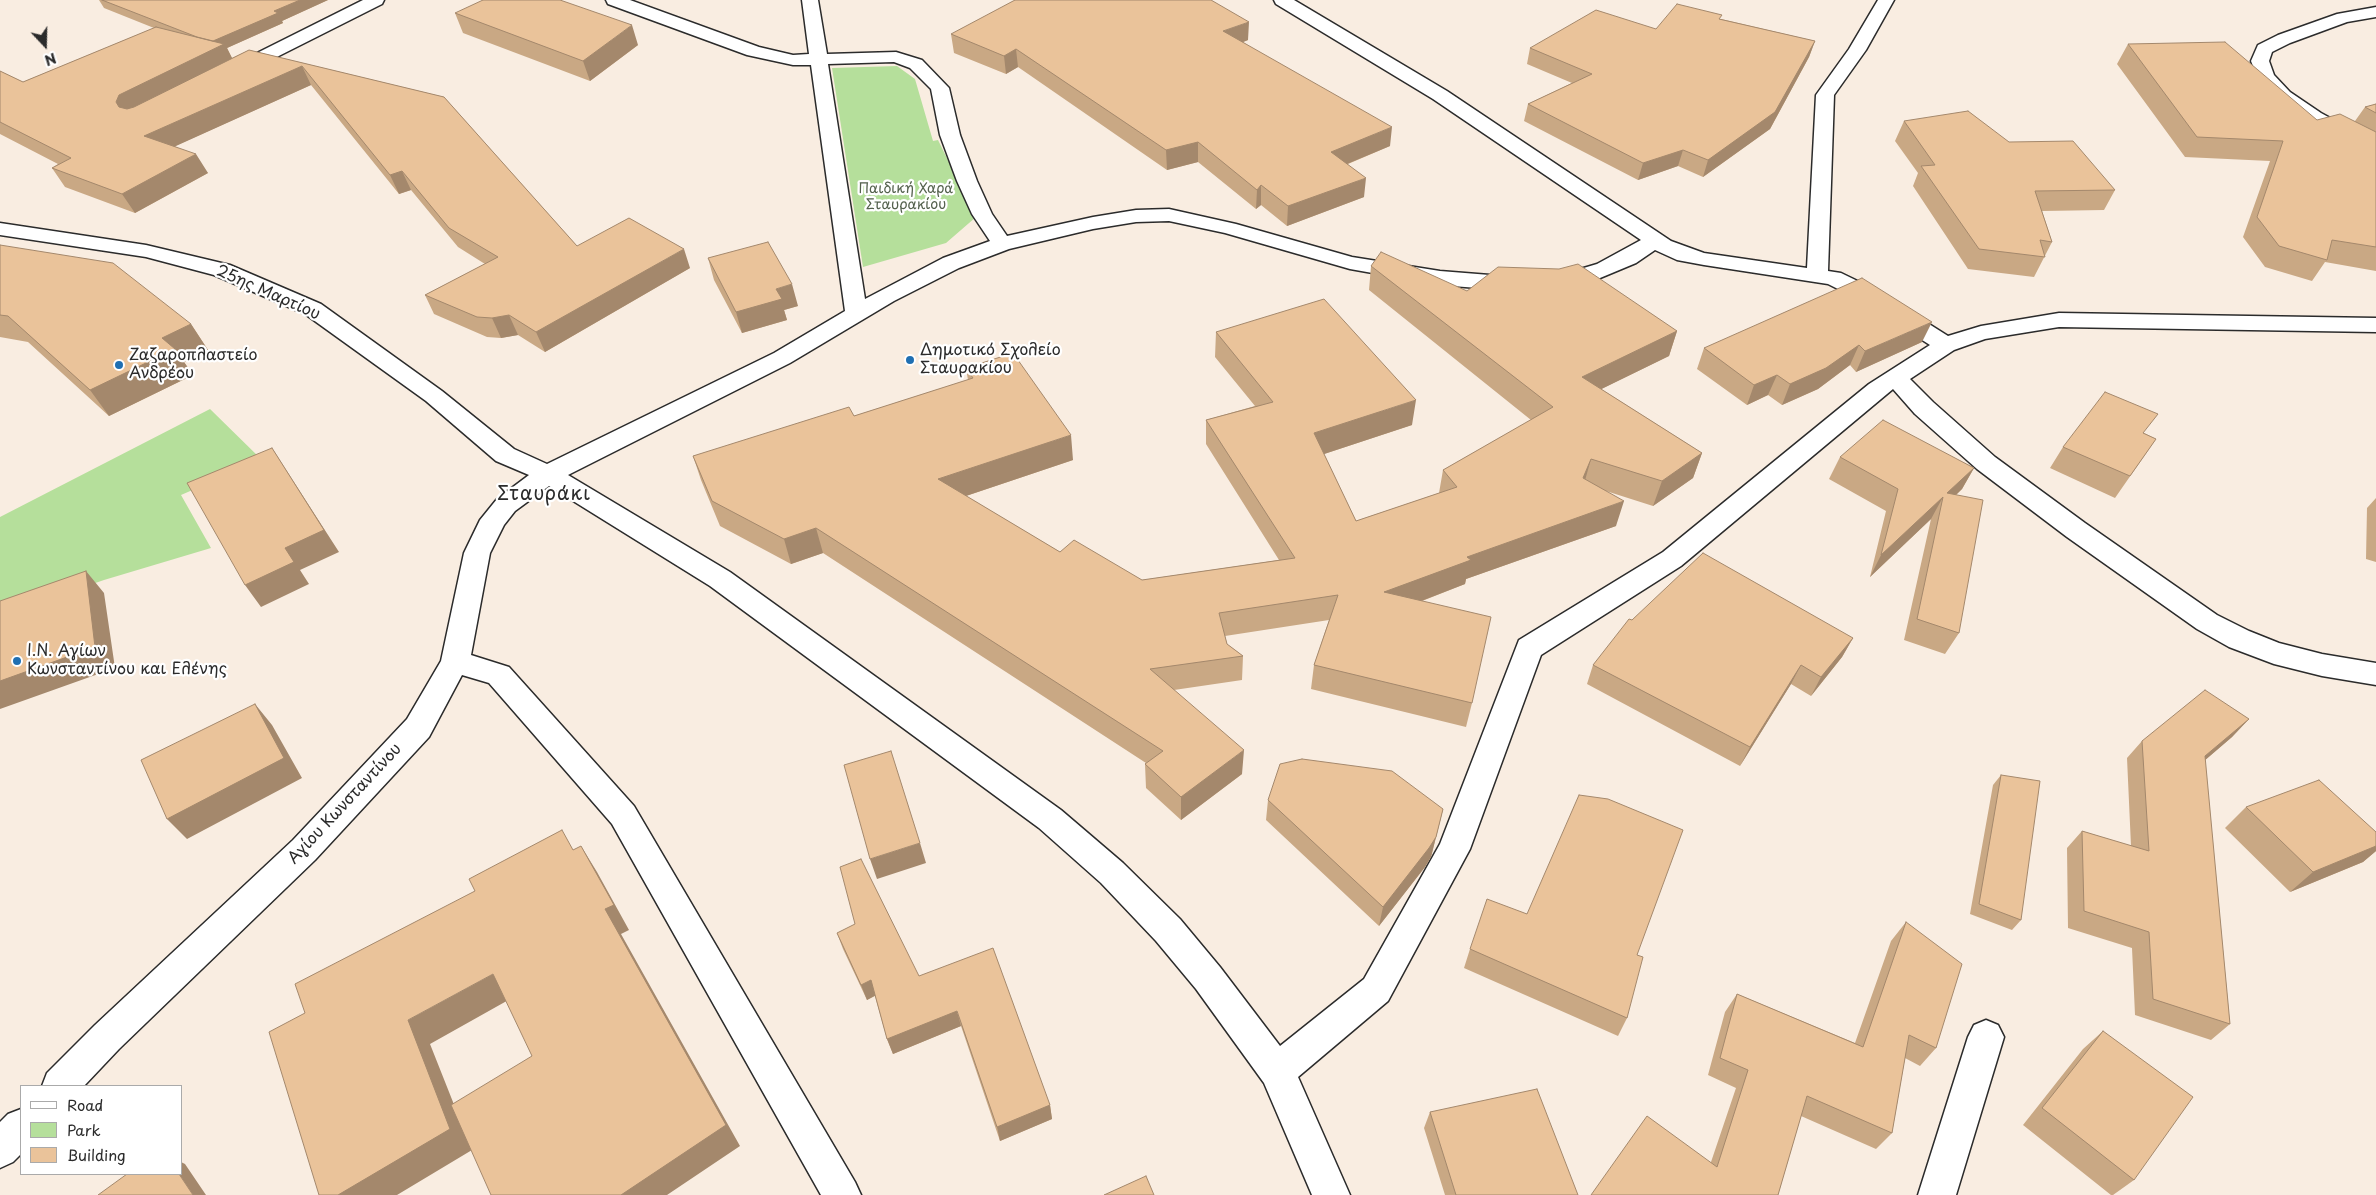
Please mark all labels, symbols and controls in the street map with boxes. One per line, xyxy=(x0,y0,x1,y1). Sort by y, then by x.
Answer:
north arrow xyxy=(20,20,70,70)
text: N xyxy=(42,48,59,71)
park label: Παιδική Χαρά Σταυρακίου xyxy=(859,181,953,213)
street label: 25ης Μαρτίου xyxy=(213,262,323,324)
place label: Δημοτικό Σχολείο Σταυρακίου xyxy=(920,341,1061,379)
place label: Ζαζαροπλαστείο Ανδρέου xyxy=(129,346,258,384)
marker: Δημοτικό Σχολείο Σταυρακίου xyxy=(904,354,916,366)
marker: Ζαζαροπλαστείο Ανδρέου xyxy=(113,359,125,371)
district label: Σταυράκι xyxy=(495,484,593,506)
place label: Ι.Ν. Αγίων Κωνσταντίνου και Ελένης xyxy=(27,642,227,680)
marker: Ι.Ν. Αγίων Κωνσταντίνου και Ελένης xyxy=(11,655,23,667)
street label: Αγίου Κωνσταντίνου xyxy=(284,740,406,868)
legend xyxy=(20,1085,182,1175)
text: Road xyxy=(67,1093,103,1116)
text: Park xyxy=(67,1118,101,1141)
text: Building xyxy=(67,1143,126,1166)

